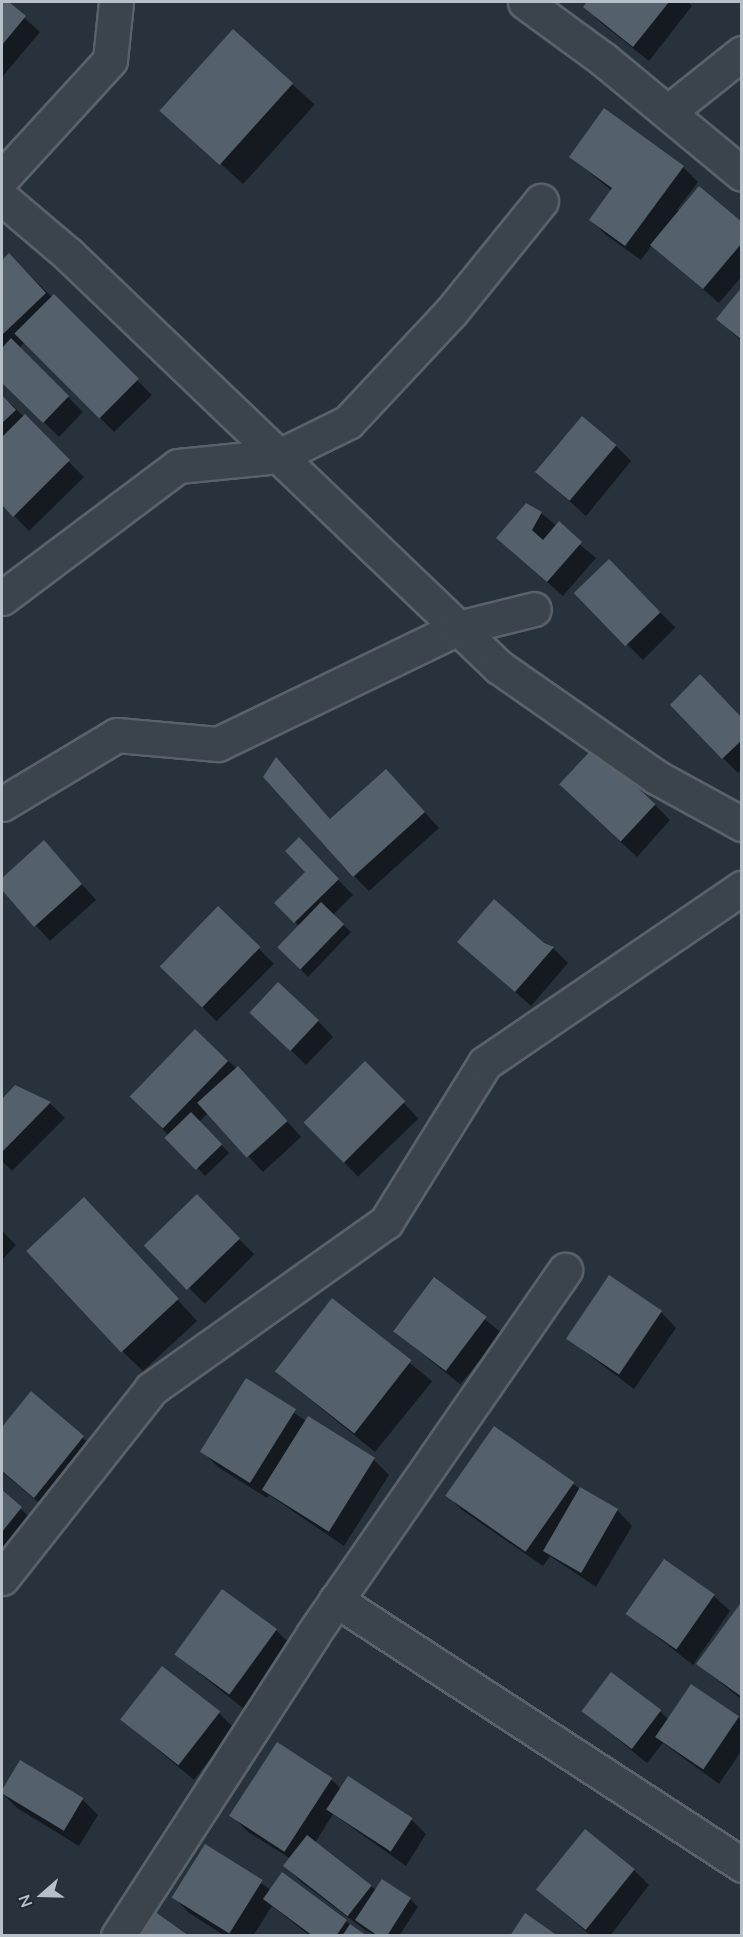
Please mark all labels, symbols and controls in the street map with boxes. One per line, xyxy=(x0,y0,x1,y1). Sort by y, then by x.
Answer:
north arrow xyxy=(12,1865,72,1925)
text: N xyxy=(14,1892,37,1910)

